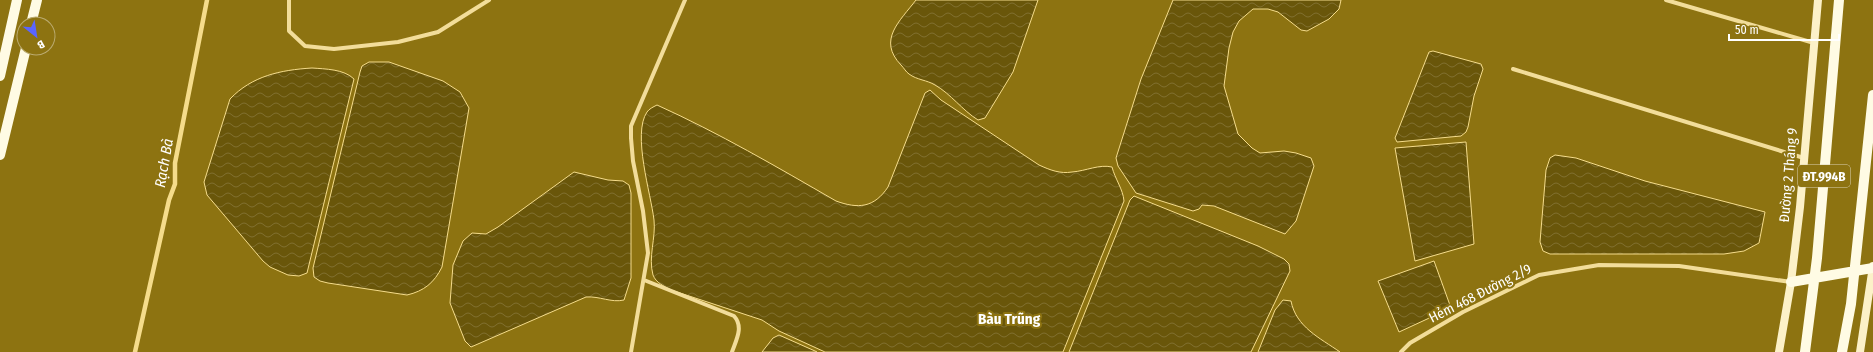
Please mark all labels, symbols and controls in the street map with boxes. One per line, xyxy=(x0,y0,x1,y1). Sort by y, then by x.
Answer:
north arrow xyxy=(16,16,56,56)
scale bar xyxy=(1729,16,1839,42)
text: 50 m xyxy=(1735,23,1759,37)
text: B xyxy=(35,37,47,51)
street label: Đường 2 Tháng 9 xyxy=(1776,127,1801,223)
water label: Rạch Bà xyxy=(151,137,177,189)
road number: ĐT.994B xyxy=(1798,165,1850,187)
street label: Hẻm 468 Đường 2/9 xyxy=(1426,260,1535,327)
district label: Bàu Trũng xyxy=(978,310,1041,328)

